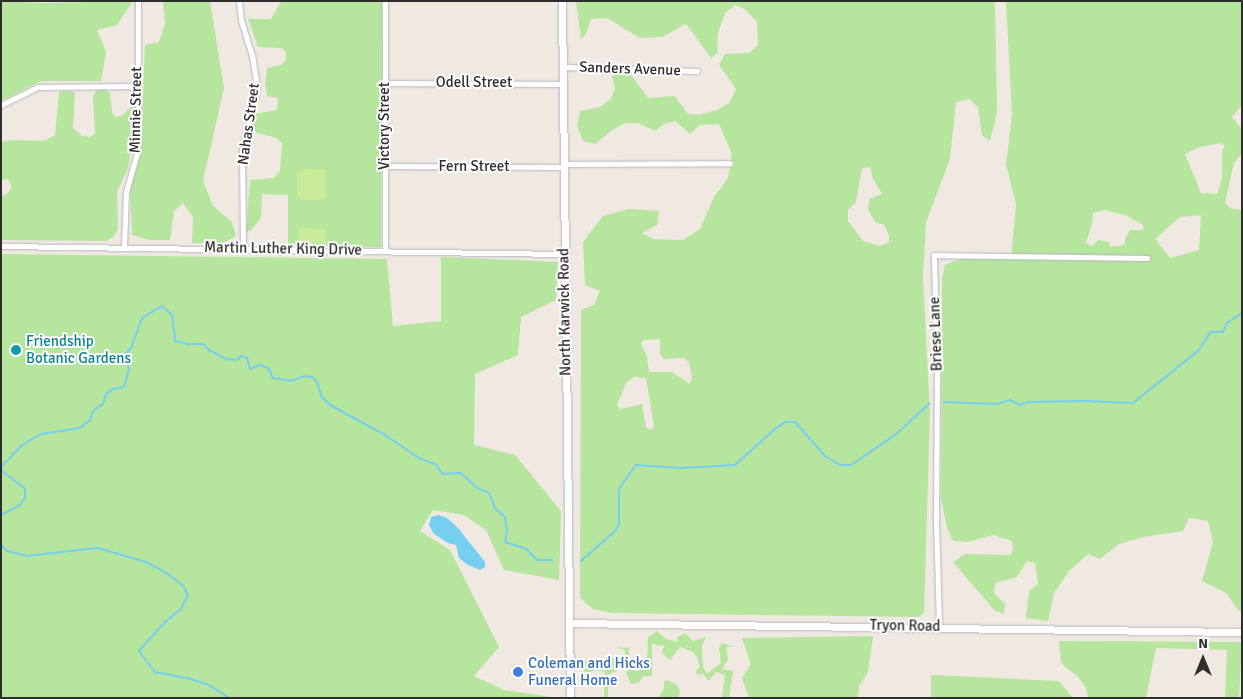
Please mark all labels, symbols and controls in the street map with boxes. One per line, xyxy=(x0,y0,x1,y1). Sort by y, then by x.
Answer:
street label: Sanders Avenue xyxy=(579,58,681,80)
street label: Minnie Street xyxy=(126,67,146,153)
street label: Odell Street xyxy=(436,74,512,92)
street label: Nahas Street xyxy=(234,82,264,166)
street label: Victory Street xyxy=(376,82,394,170)
street label: Fern Street xyxy=(439,158,509,176)
street label: Martin Luther King Drive xyxy=(204,239,362,259)
street label: North Karwick Road xyxy=(555,248,575,376)
street label: Briese Lane xyxy=(926,296,946,372)
place label: Friendship Botanic Gardens xyxy=(26,332,131,367)
marker: Friendship Botanic Gardens xyxy=(10,344,22,356)
street label: Tryon Road xyxy=(869,616,941,636)
north arrow xyxy=(1178,634,1228,684)
text: N xyxy=(1198,635,1208,652)
place label: Coleman and Hicks Funeral Home xyxy=(528,654,650,689)
marker: Coleman and Hicks Funeral Home xyxy=(512,666,524,678)

